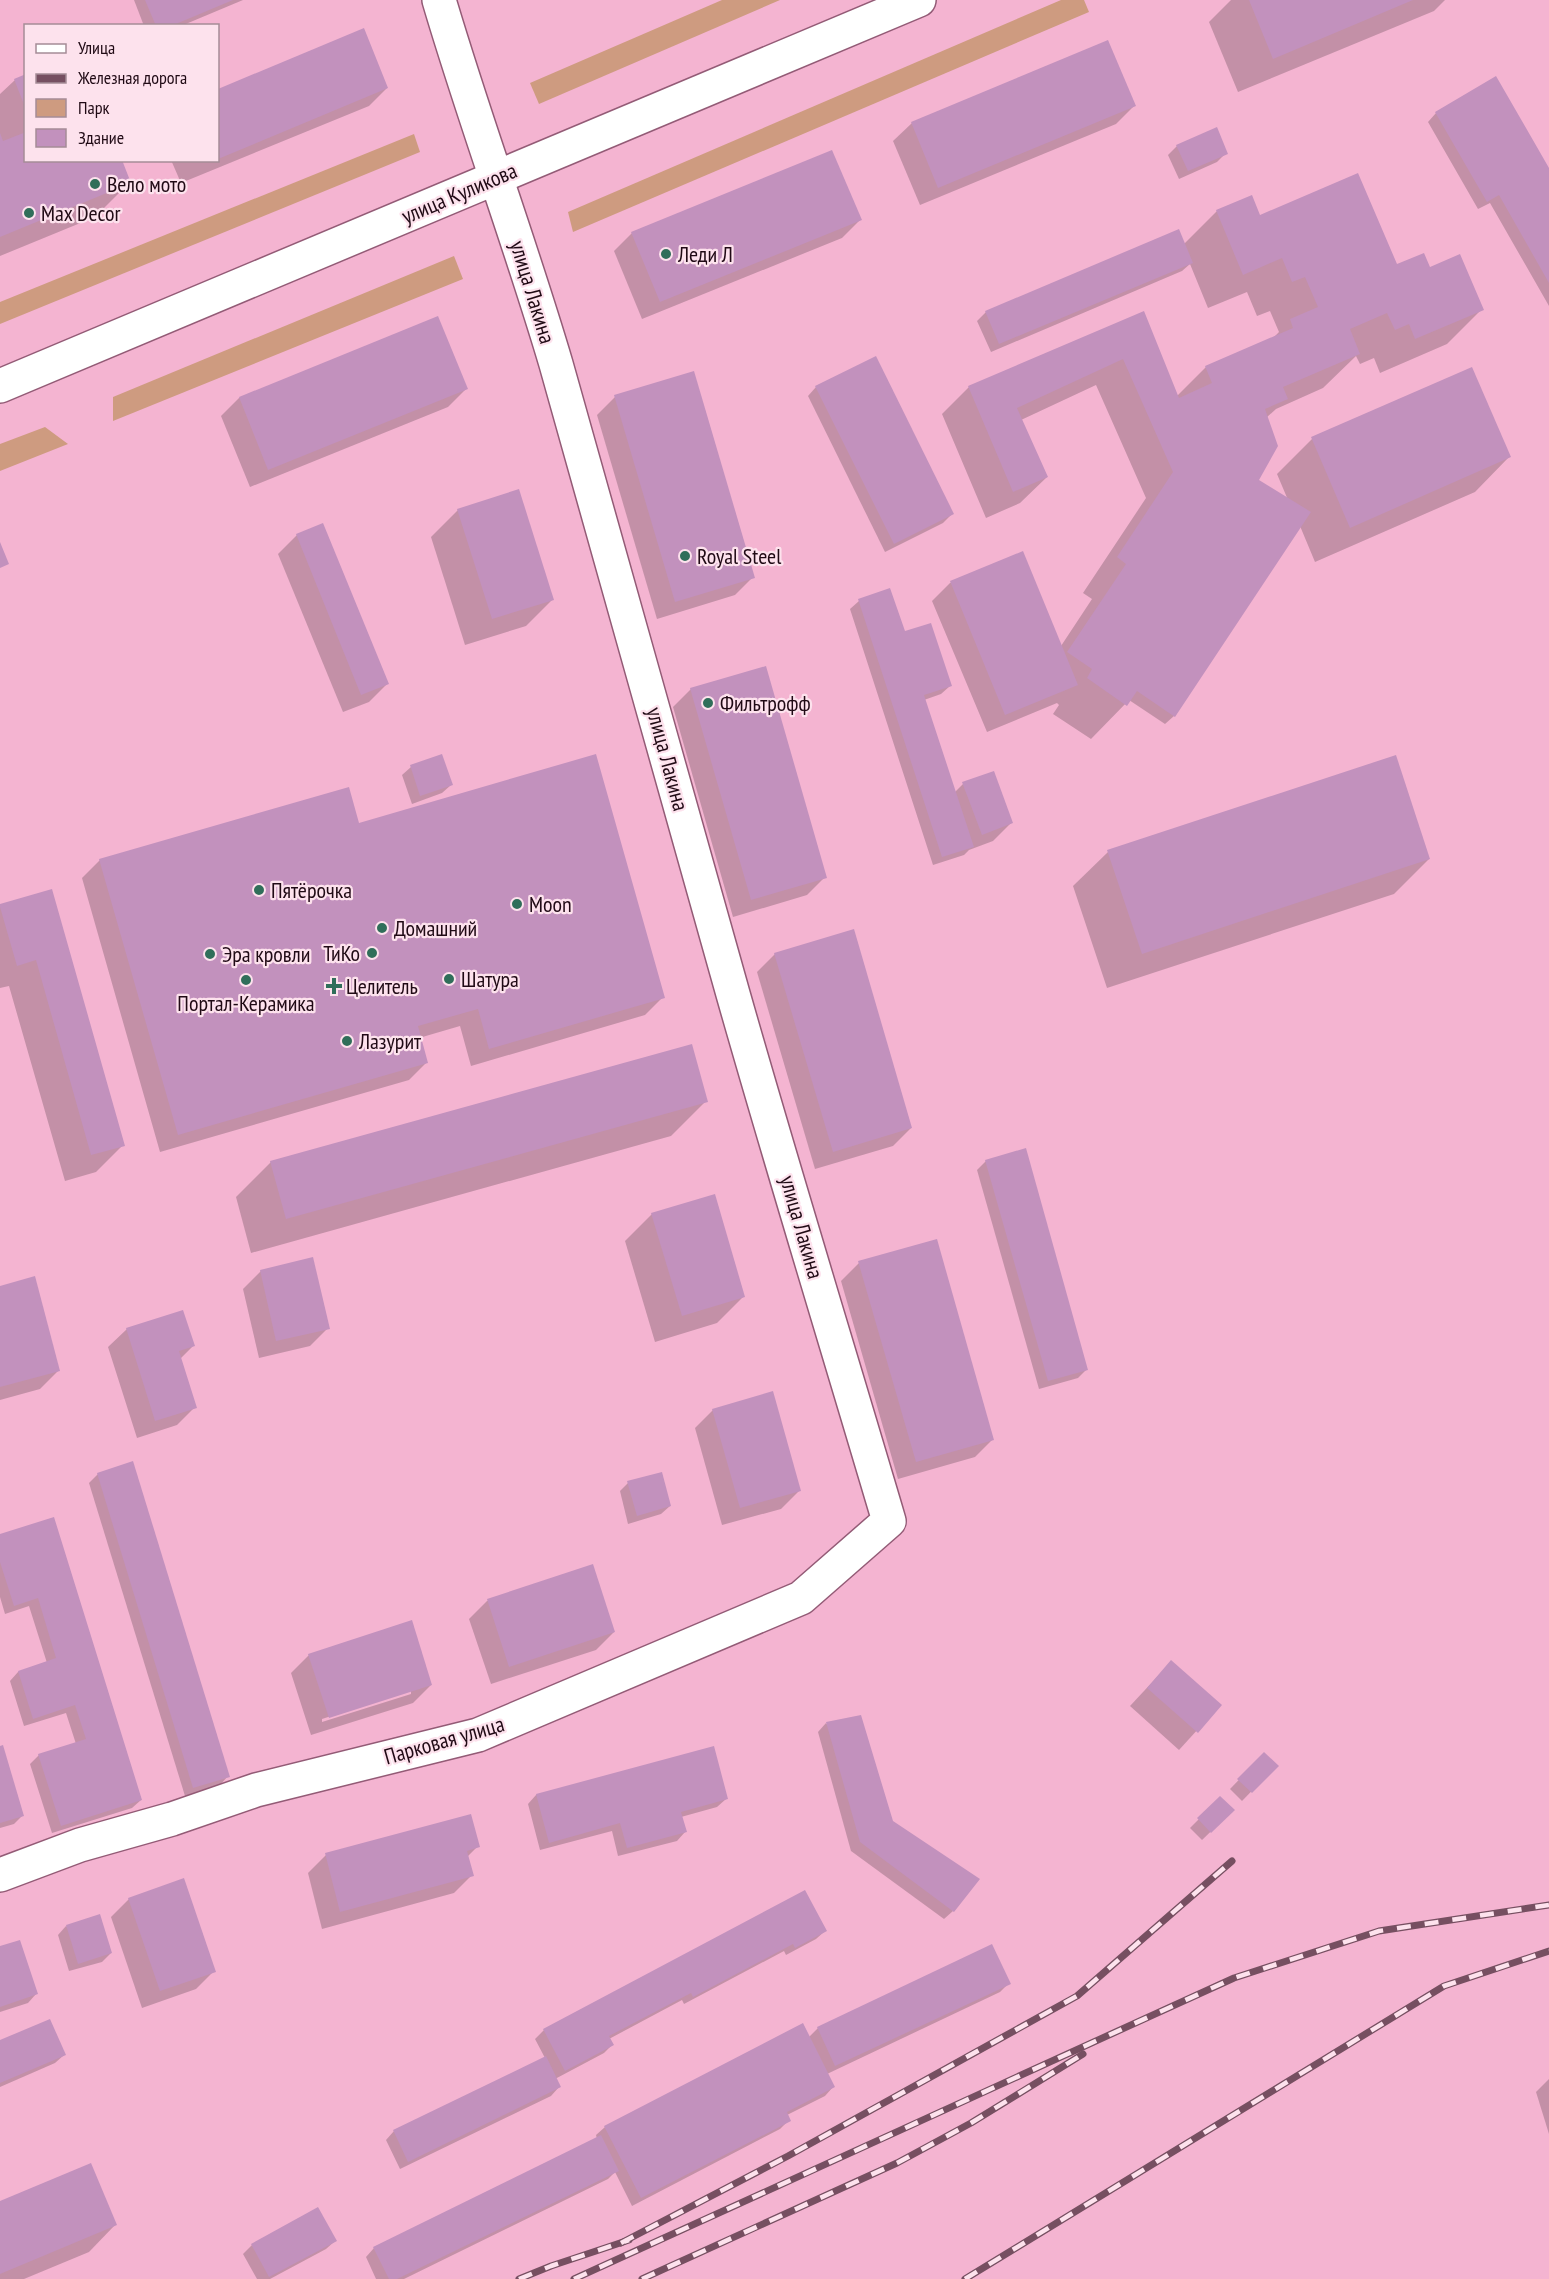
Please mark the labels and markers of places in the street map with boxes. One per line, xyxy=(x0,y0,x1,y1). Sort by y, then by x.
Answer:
place label: Вело мото xyxy=(107,170,186,198)
marker: Вело мото xyxy=(88,177,102,191)
place label: Max Decor xyxy=(41,199,120,227)
marker: Max Decor xyxy=(22,206,36,220)
place label: Леди Л xyxy=(677,240,733,268)
marker: Леди Л xyxy=(659,247,673,261)
place label: Royal Steel xyxy=(697,542,782,570)
marker: Royal Steel xyxy=(678,549,692,563)
place label: Фильтрофф xyxy=(720,689,811,717)
marker: Фильтрофф xyxy=(701,696,715,710)
place label: Пятёрочка xyxy=(271,876,352,904)
marker: Пятёрочка xyxy=(252,883,266,897)
place label: Moon xyxy=(529,890,572,918)
marker: Moon xyxy=(510,897,524,911)
place label: Домашний xyxy=(394,914,477,942)
marker: Домашний xyxy=(375,921,389,935)
place label: ТиКо xyxy=(323,939,360,967)
place label: Эра кровли xyxy=(222,940,310,968)
marker: ТиКо xyxy=(365,946,379,960)
marker: Эра кровли xyxy=(203,947,217,961)
place label: Шатура xyxy=(461,965,519,993)
place label: Целитель xyxy=(346,972,418,1000)
marker: Шатура xyxy=(442,972,456,986)
marker: Портал-Керамика xyxy=(239,973,253,987)
marker: Целитель xyxy=(327,979,341,993)
place label: Портал-Керамика xyxy=(177,989,315,1017)
place label: Лазурит xyxy=(358,1027,422,1055)
marker: Лазурит xyxy=(340,1034,354,1048)

